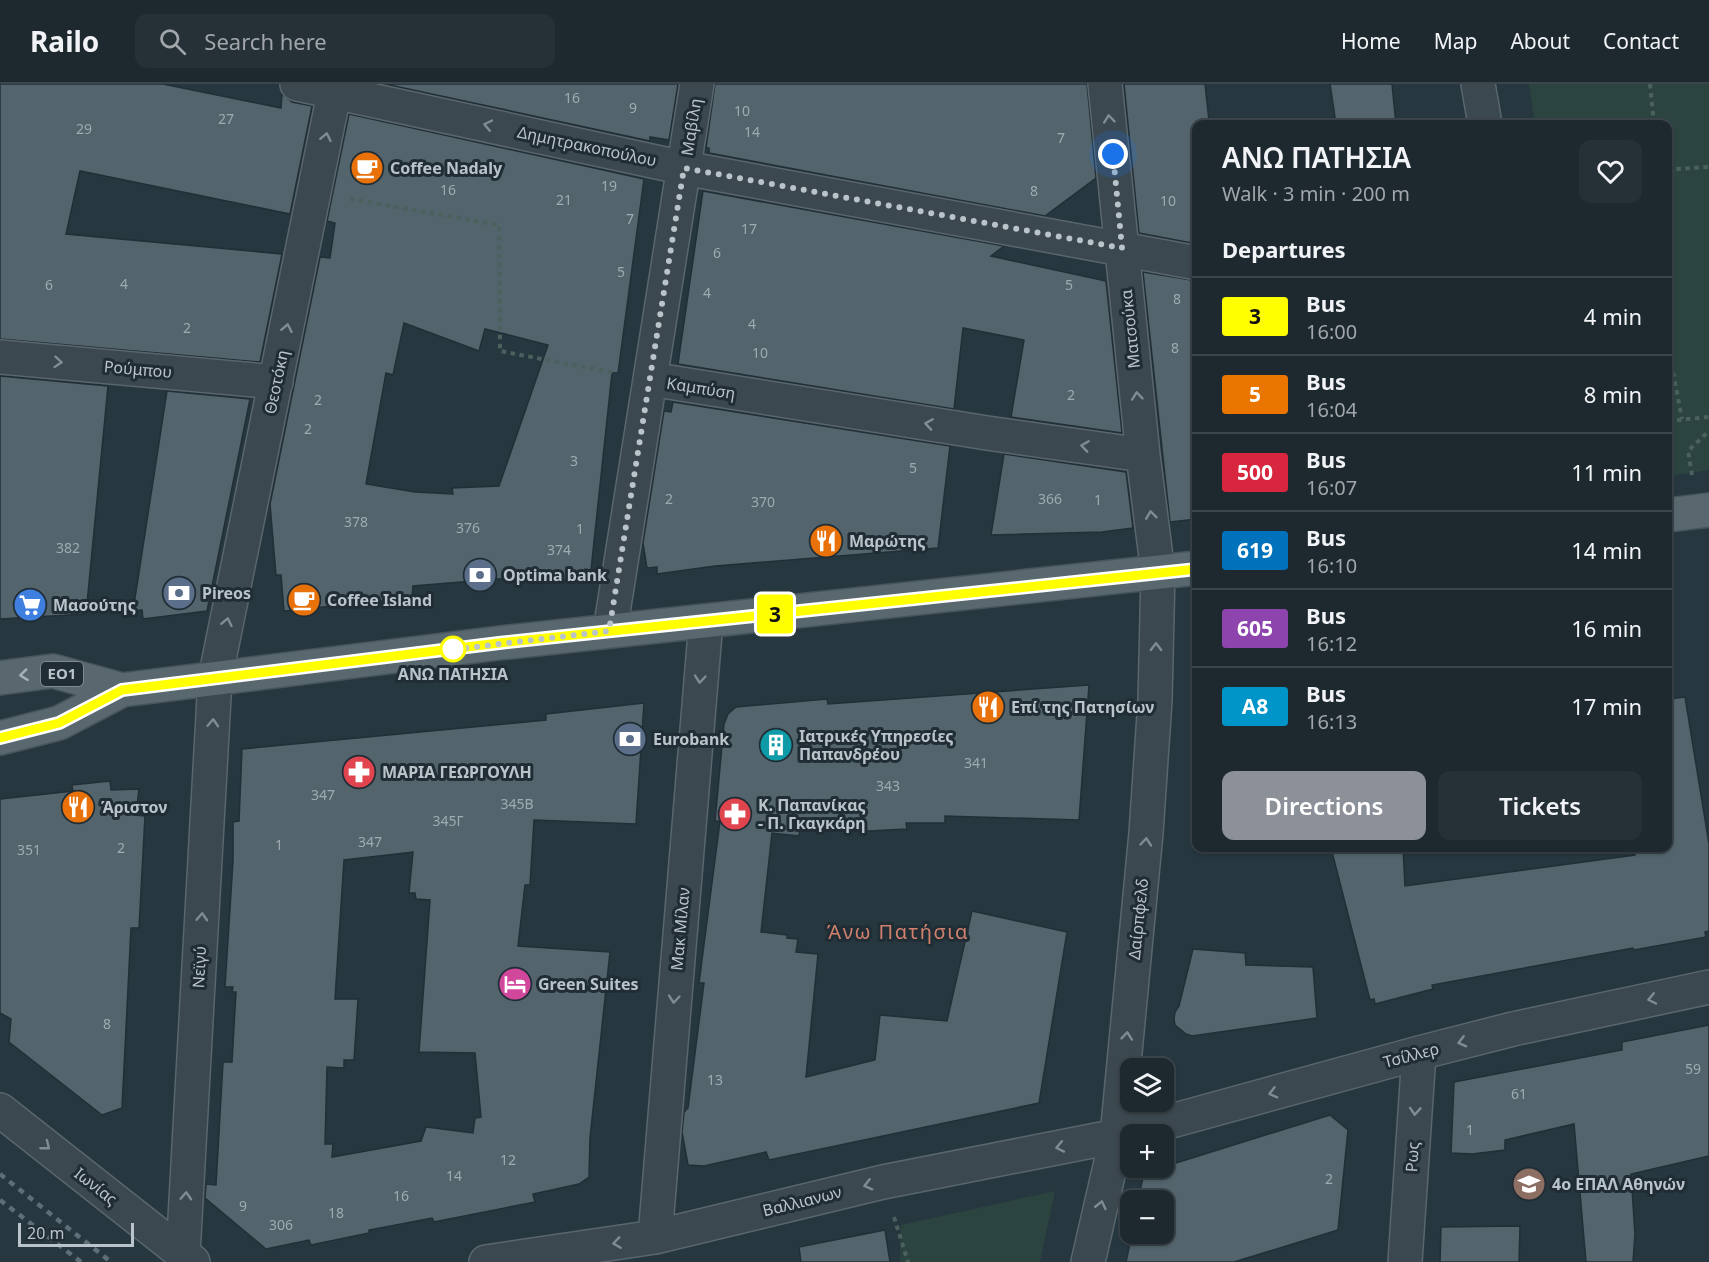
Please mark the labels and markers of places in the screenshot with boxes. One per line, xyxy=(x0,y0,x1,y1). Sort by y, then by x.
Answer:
cafe icon: Coffee Nadaly xyxy=(349,150,385,186)
place label: Coffee Nadaly xyxy=(390,157,503,179)
restaurant icon: Μαρώτης xyxy=(808,523,844,559)
place label: Μαρώτης xyxy=(849,530,926,552)
bank icon: Optima bank xyxy=(462,557,498,593)
place label: Optima bank xyxy=(503,564,607,586)
bank icon: Pireos xyxy=(161,575,197,611)
place label: Pireos xyxy=(202,582,251,604)
cafe icon: Coffee Island xyxy=(286,582,322,618)
supermarket icon: Μασούτης xyxy=(12,587,48,623)
place label: Coffee Island xyxy=(327,589,432,611)
place label: Μασούτης xyxy=(53,594,136,616)
marker: ΑΝΩ ΠΑΤΗΣΙΑ xyxy=(440,636,466,662)
place label: ΑΝΩ ΠΑΤΗΣΙΑ xyxy=(398,663,509,685)
restaurant icon: Επί της Πατησίων xyxy=(970,689,1006,725)
place label: Επί της Πατησίων xyxy=(1011,696,1154,718)
bank icon: Eurobank xyxy=(612,721,648,757)
place label: Ιατρικές Υπηρεσίες Παπανδρέου xyxy=(799,725,954,765)
building icon: Ιατρικές Υπηρεσίες Παπανδρέου xyxy=(758,727,794,763)
place label: Eurobank xyxy=(653,728,729,750)
pharmacy icon: ΜΑΡΙΑ ΓΕΩΡΓΟΥΛΗ xyxy=(341,754,377,790)
place label: ΜΑΡΙΑ ΓΕΩΡΓΟΥΛΗ xyxy=(382,761,532,783)
restaurant icon: Άριστον xyxy=(60,789,96,825)
place label: Κ. Παπανίκας - Π. Γκαγκάρη xyxy=(758,794,866,834)
place label: Άριστον xyxy=(101,796,167,818)
pharmacy icon: Κ. Παπανίκας - Π. Γκαγκάρη xyxy=(717,796,753,832)
hotel icon: Green Suites xyxy=(497,966,533,1002)
place label: Green Suites xyxy=(538,973,639,995)
school or university icon: 4ο ΕΠΑΛ Αθηνών xyxy=(1511,1166,1547,1202)
place label: 4ο ΕΠΑΛ Αθηνών xyxy=(1552,1173,1685,1195)

